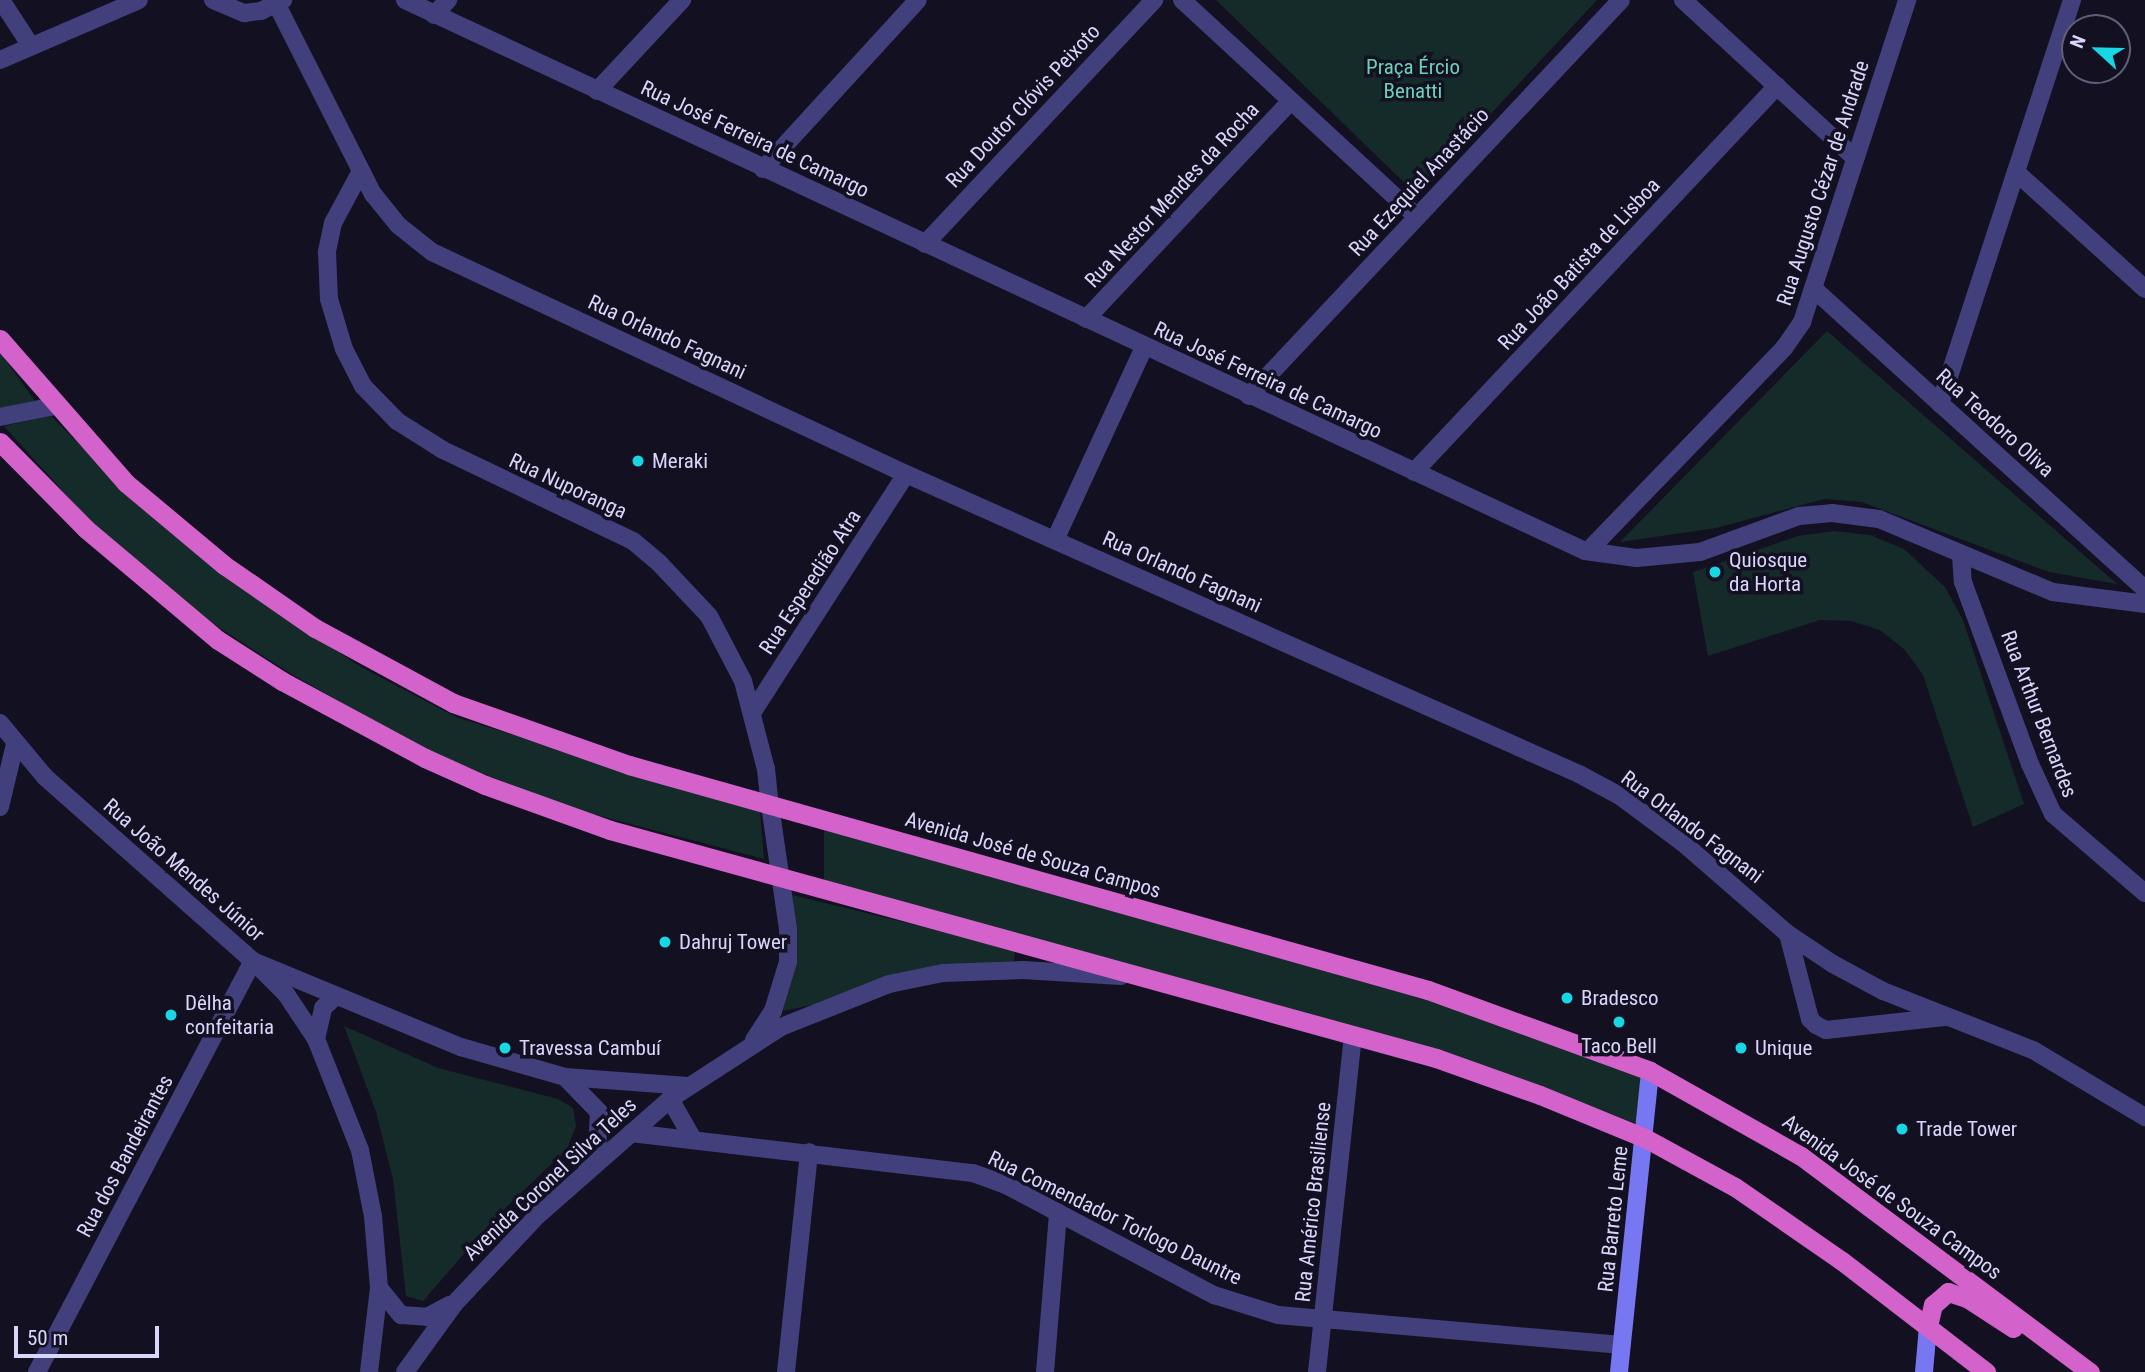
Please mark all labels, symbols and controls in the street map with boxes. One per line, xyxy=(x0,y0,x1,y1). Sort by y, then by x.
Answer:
north arrow xyxy=(2061,14,2131,84)
street label: Rua Doutor Clóvis Peixoto xyxy=(941,19,1105,193)
text: N xyxy=(2065,32,2091,51)
park label: Praça Ércio Benatti xyxy=(1366,54,1460,104)
street label: Rua Augusto Cézar de Andrade xyxy=(1771,57,1875,309)
street label: Rua José Ferreira de Camargo xyxy=(637,75,873,203)
street label: Rua Nestor Mendes da Rocha xyxy=(1080,97,1264,293)
street label: Rua Ezequiel Anastácio xyxy=(1344,103,1494,261)
street label: Rua João Batista de Lisboa xyxy=(1493,173,1665,355)
street label: Rua Orlando Fagnani xyxy=(584,289,750,385)
street label: Rua José Ferreira de Camargo xyxy=(1150,316,1386,444)
street label: Rua Teodoro Oliva xyxy=(1931,363,2059,483)
street label: Rua Nuporanga xyxy=(505,448,631,524)
place label: Meraki xyxy=(652,448,708,474)
marker: Meraki xyxy=(630,453,646,469)
street label: Rua Esperedião Atra xyxy=(754,505,866,659)
street label: Rua Orlando Fagnani xyxy=(1099,526,1265,618)
place label: Quiosque da Horta xyxy=(1729,547,1807,597)
marker: Quiosque da Horta xyxy=(1707,564,1723,580)
street label: Rua Arthur Bernardes xyxy=(1996,627,2082,801)
street label: Rua Orlando Fagnani xyxy=(1616,765,1768,889)
street label: Rua João Mendes Júnior xyxy=(98,793,270,947)
street label: Avenida José de Souza Campos xyxy=(902,806,1164,904)
place label: Dahruj Tower xyxy=(679,929,788,955)
marker: Dahruj Tower xyxy=(657,934,673,950)
place label: Bradesco xyxy=(1581,985,1659,1011)
place label: Dêlha confeitaria xyxy=(185,990,274,1040)
marker: Bradesco xyxy=(1559,990,1575,1006)
marker: Dêlha confeitaria xyxy=(163,1007,179,1023)
marker: Taco Bell xyxy=(1611,1014,1627,1030)
place label: Taco Bell xyxy=(1581,1033,1657,1059)
place label: Travessa Cambuí xyxy=(519,1035,661,1061)
place label: Unique xyxy=(1755,1035,1812,1061)
marker: Travessa Cambuí xyxy=(497,1040,513,1056)
marker: Unique xyxy=(1733,1040,1749,1056)
street label: Rua dos Bandeirantes xyxy=(72,1071,178,1241)
street label: Avenida Coronel Silva Teles xyxy=(458,1092,642,1266)
street label: Rua Américo Brasiliense xyxy=(1290,1101,1336,1303)
street label: Avenida José de Souza Campos xyxy=(1778,1109,2006,1285)
place label: Trade Tower xyxy=(1916,1116,2018,1142)
marker: Trade Tower xyxy=(1894,1121,1910,1137)
street label: Rua Comendador Torlogo Dauntre xyxy=(984,1145,1246,1291)
street label: Rua Barreto Leme xyxy=(1593,1145,1633,1293)
scale bar xyxy=(18,1312,163,1356)
text: 50 m xyxy=(27,1326,68,1350)

